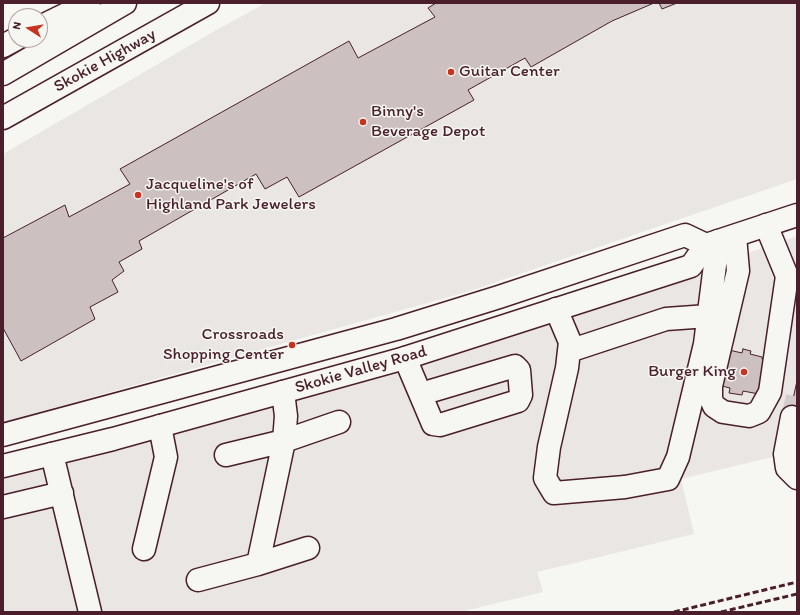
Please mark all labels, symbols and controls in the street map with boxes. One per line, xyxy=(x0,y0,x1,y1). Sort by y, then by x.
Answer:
north arrow xyxy=(8,8,48,48)
text: N xyxy=(10,21,24,31)
street label: Skokie Highway xyxy=(50,25,160,97)
place label: Guitar Center xyxy=(459,62,560,82)
marker: Guitar Center xyxy=(446,67,456,77)
place label: Binny's Beverage Depot xyxy=(371,102,485,142)
marker: Binny's Beverage Depot xyxy=(358,117,368,127)
place label: Jacqueline's of Highland Park Jewelers xyxy=(146,175,316,215)
marker: Jacqueline's of Highland Park Jewelers xyxy=(133,190,143,200)
place label: Crossroads Shopping Center xyxy=(163,325,284,365)
marker: Crossroads Shopping Center xyxy=(287,340,297,350)
street label: Skokie Valley Road xyxy=(293,341,429,399)
place label: Burger King xyxy=(648,362,736,382)
marker: Burger King xyxy=(739,367,749,377)

